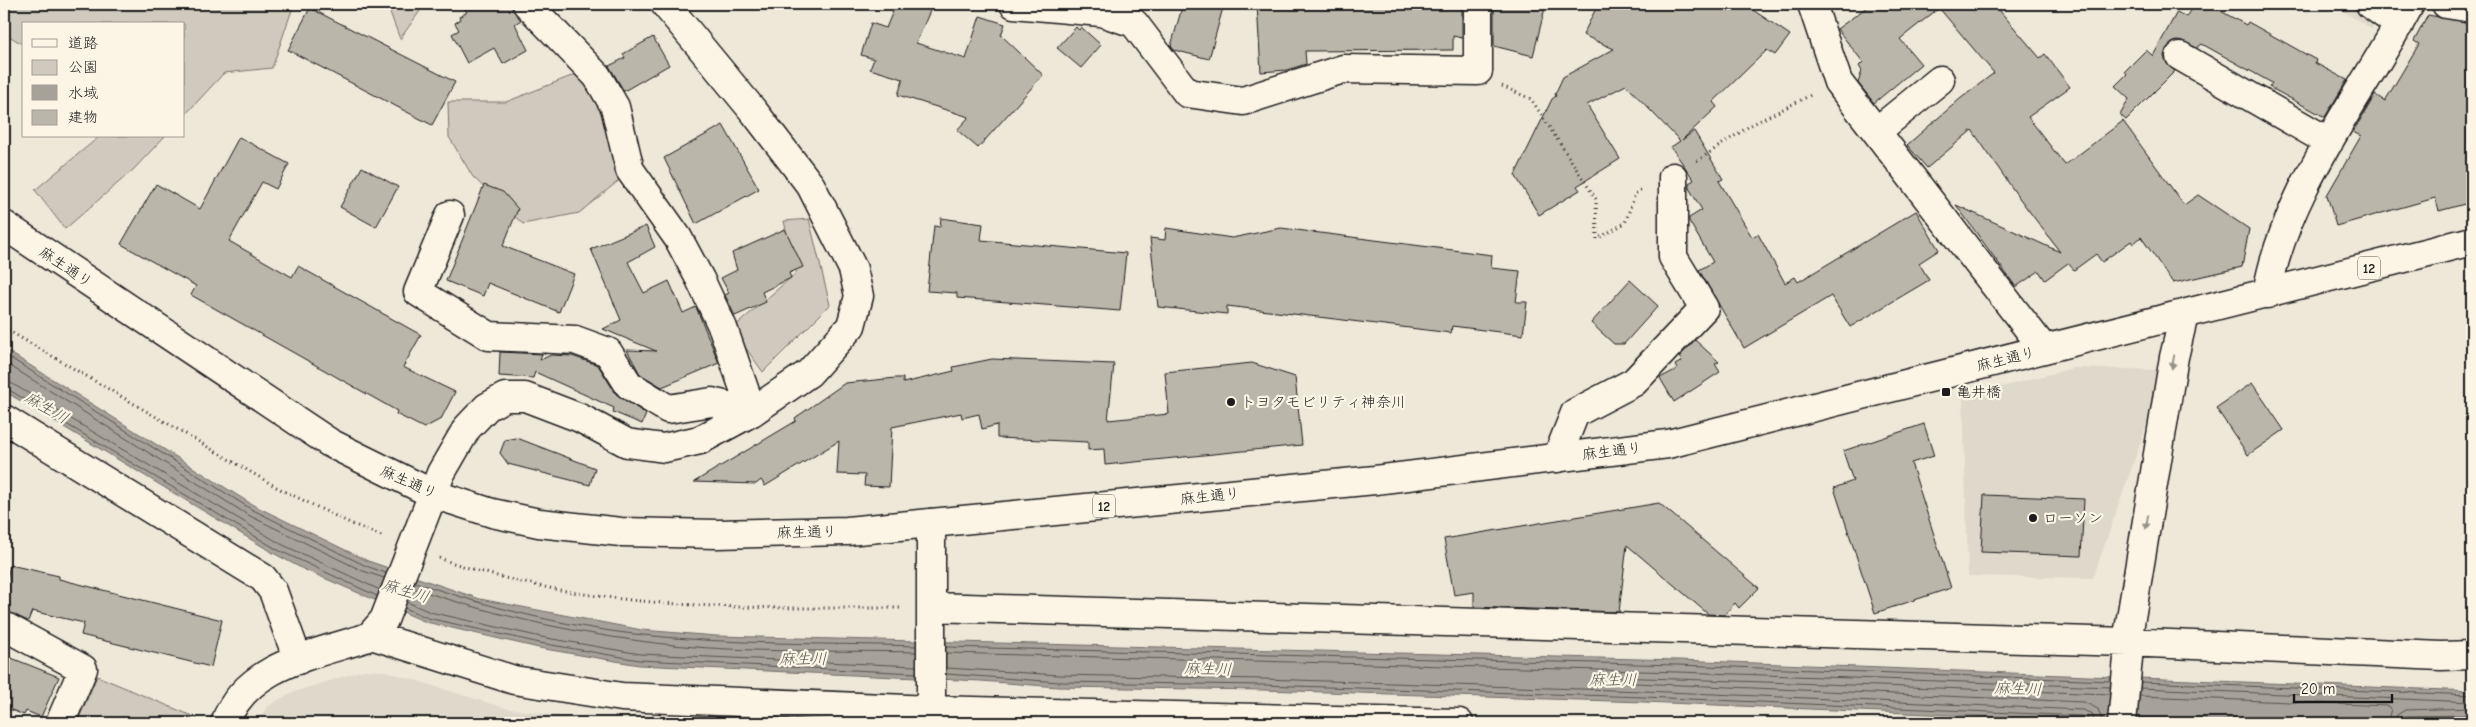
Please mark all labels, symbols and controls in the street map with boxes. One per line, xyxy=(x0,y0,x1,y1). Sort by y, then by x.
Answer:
legend xyxy=(22,22,185,138)
text: 道路 xyxy=(68,34,98,52)
text: 公園 xyxy=(68,58,98,76)
text: 水域 xyxy=(68,84,98,102)
text: 建物 xyxy=(68,108,98,126)
street label: 麻生通り xyxy=(36,243,96,291)
road number: 12 xyxy=(2358,256,2380,280)
street label: 麻生通り xyxy=(1975,343,2037,375)
one-way arrow xyxy=(2169,354,2177,370)
place label: 亀井橋 xyxy=(1956,383,2001,401)
marker: 亀井橋 xyxy=(1940,386,1952,398)
water label: 麻生川 xyxy=(21,388,72,428)
place label: トヨタモビリティ神奈川 xyxy=(1241,393,1406,411)
marker: トヨタモビリティ神奈川 xyxy=(1225,396,1237,408)
street label: 麻生通り xyxy=(1581,438,1643,464)
street label: 麻生通り xyxy=(378,462,440,502)
street label: 麻生通り xyxy=(1179,484,1241,508)
road number: 12 xyxy=(1093,494,1115,518)
place label: ローソン xyxy=(2043,509,2103,527)
marker: ローソン xyxy=(2027,512,2039,524)
one-way arrow xyxy=(2142,515,2150,531)
street label: 麻生通り xyxy=(777,522,837,542)
water label: 麻生川 xyxy=(380,575,431,607)
water label: 麻生川 xyxy=(779,650,827,668)
water label: 麻生川 xyxy=(1184,659,1232,679)
water label: 麻生川 xyxy=(1589,671,1637,689)
scale bar xyxy=(2294,672,2391,704)
water label: 麻生川 xyxy=(1994,679,2042,699)
text: 20 m xyxy=(2301,680,2335,698)

